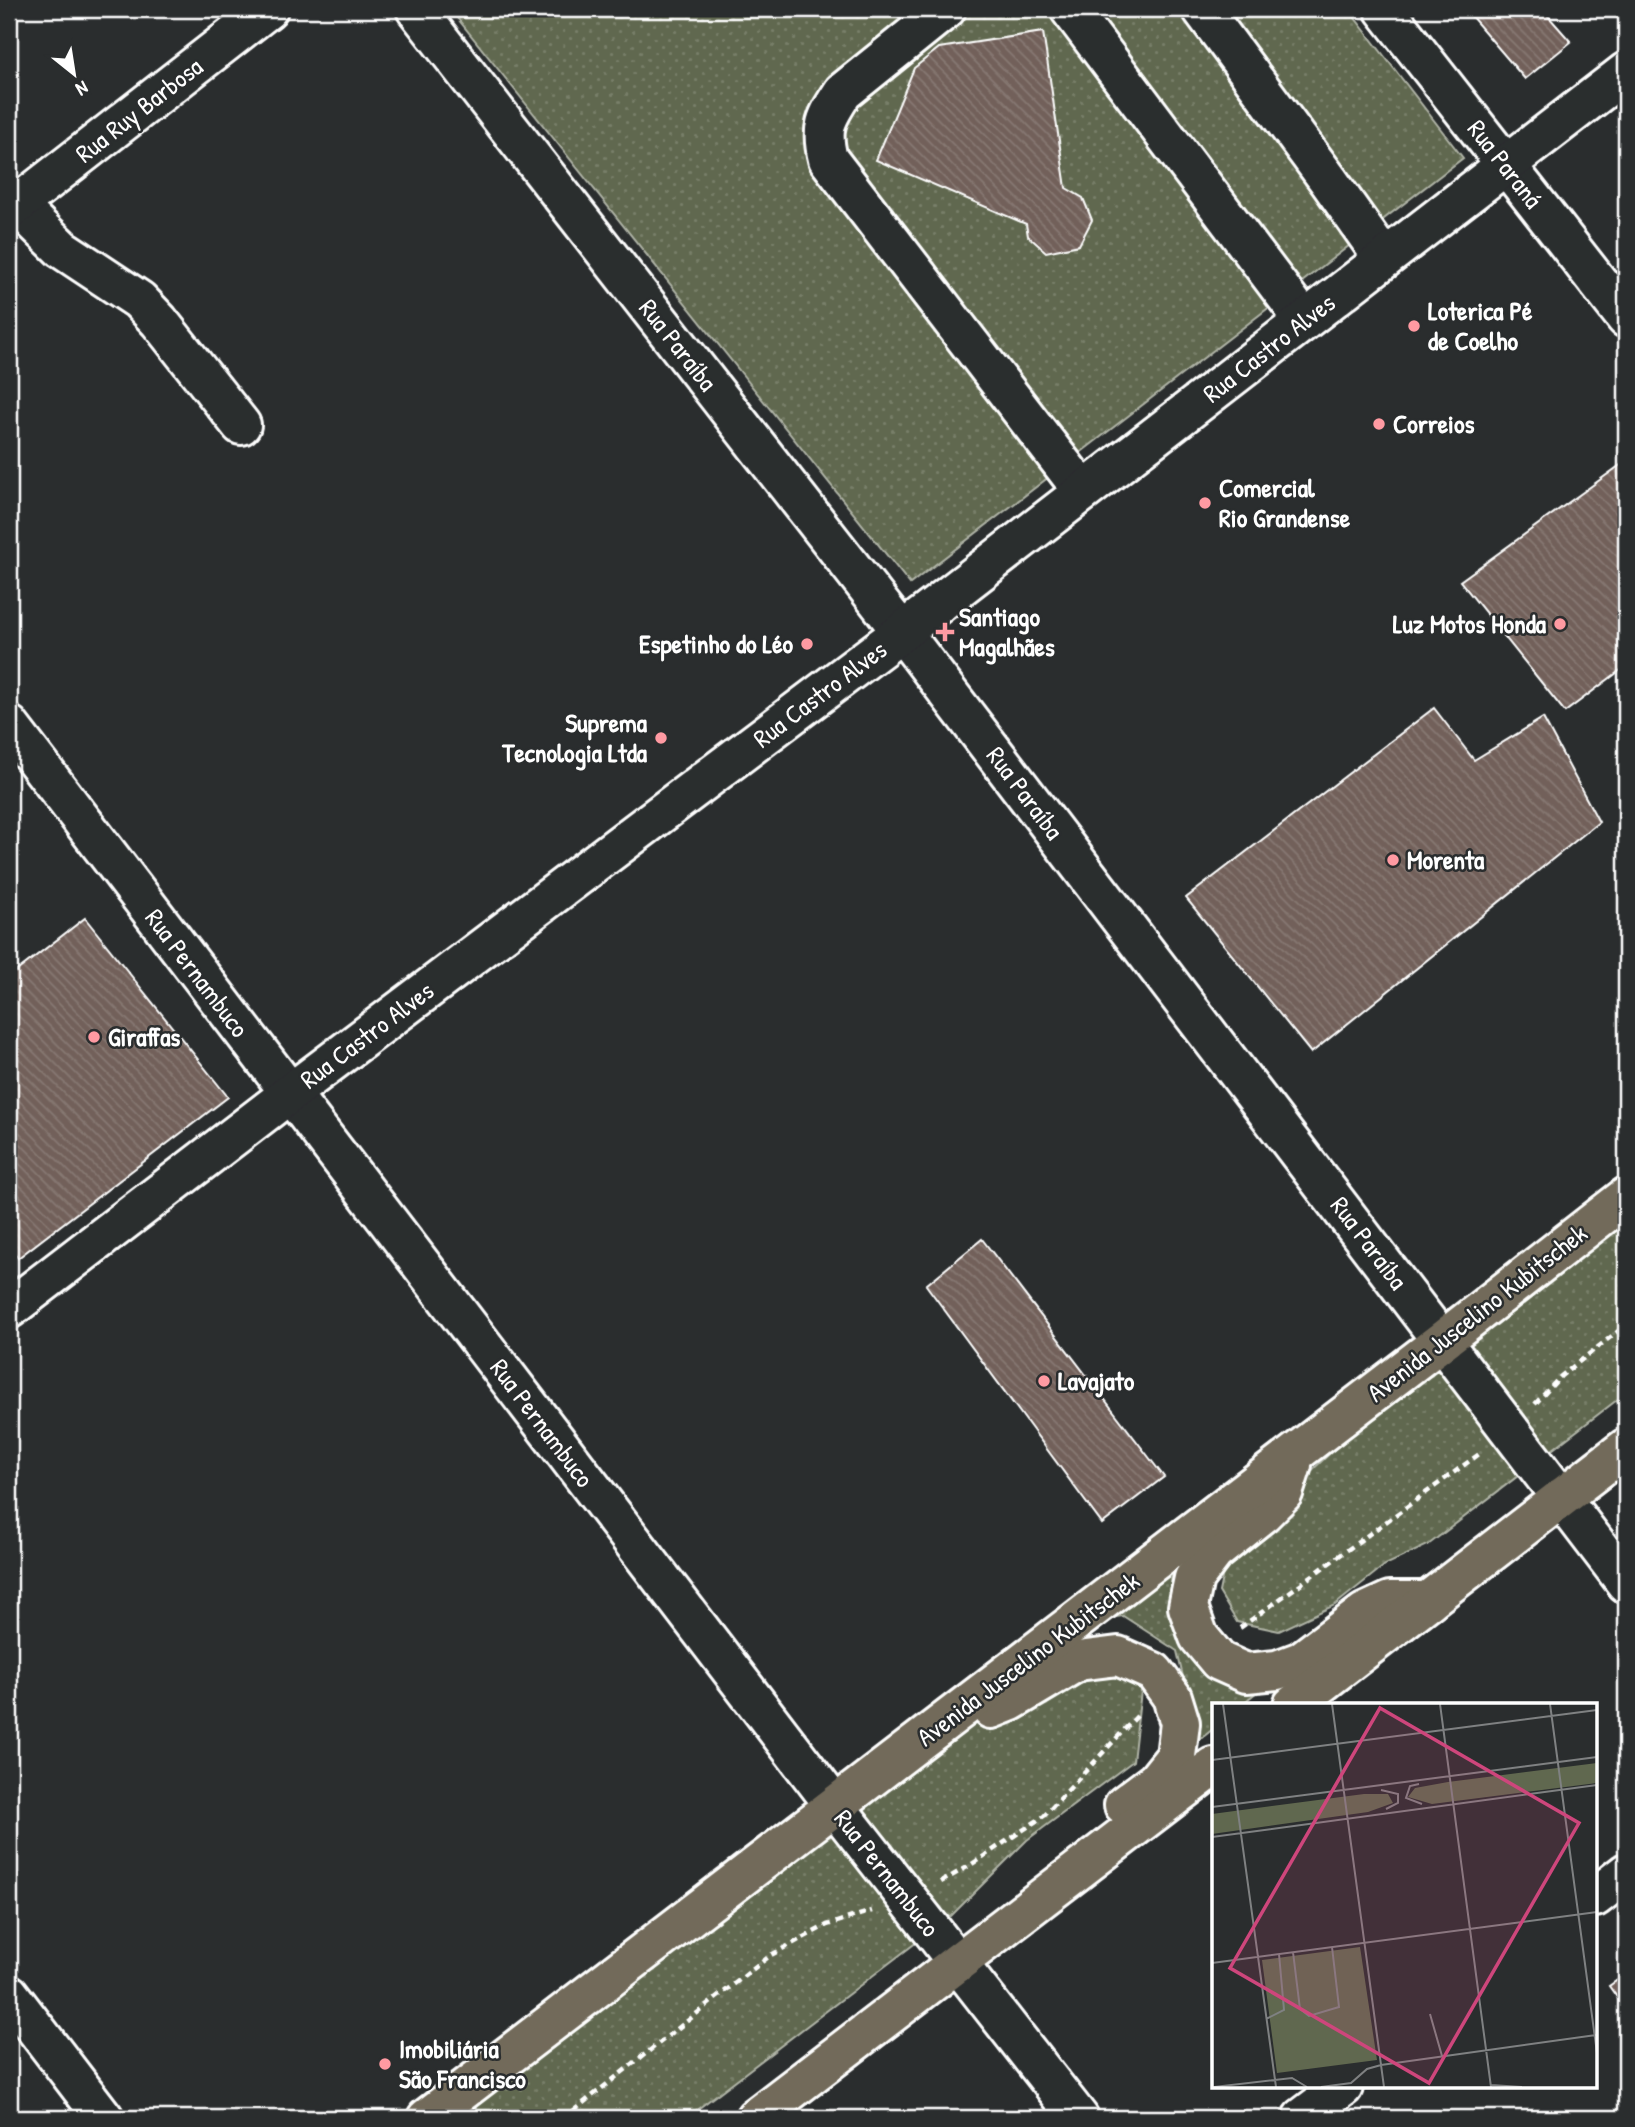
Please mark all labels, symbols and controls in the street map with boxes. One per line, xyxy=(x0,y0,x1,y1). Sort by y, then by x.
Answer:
north arrow xyxy=(38,38,108,108)
street label: Rua Ruy Barbosa xyxy=(68,49,209,170)
text: N xyxy=(72,75,93,103)
street label: Rua Paraná xyxy=(1460,112,1551,215)
street label: Rua Castro Alves xyxy=(1195,285,1342,410)
street label: Rua Paraíba xyxy=(631,291,725,398)
place label: Loterica Pé de Coelho xyxy=(1428,293,1533,358)
marker: Loterica Pé de Coelho xyxy=(1406,318,1422,334)
place label: Correios xyxy=(1393,406,1474,441)
marker: Correios xyxy=(1371,416,1387,432)
place label: Comercial Rio Grandense xyxy=(1219,470,1351,535)
marker: Comercial Rio Grandense xyxy=(1197,495,1213,511)
place label: Santiago Magalhães xyxy=(959,599,1055,665)
place label: Luz Motos Honda xyxy=(1393,606,1547,641)
marker: Luz Motos Honda xyxy=(1552,616,1568,632)
marker: Santiago Magalhães xyxy=(937,624,953,640)
place label: Espetinho do Léo xyxy=(639,626,794,662)
street label: Rua Castro Alves xyxy=(746,632,894,755)
marker: Espetinho do Léo xyxy=(799,636,815,652)
place label: Suprema Tecnologia Ltda xyxy=(501,705,648,771)
marker: Suprema Tecnologia Ltda xyxy=(653,730,669,746)
street label: Rua Paraíba xyxy=(979,739,1072,846)
place label: Morenta xyxy=(1407,842,1485,877)
marker: Morenta xyxy=(1385,852,1401,868)
street label: Rua Pernambuco xyxy=(138,901,257,1044)
street label: Rua Castro Alves xyxy=(293,973,441,1096)
place label: Giraffas xyxy=(108,1019,180,1054)
marker: Giraffas xyxy=(86,1029,102,1045)
street label: Rua Paraíba xyxy=(1323,1189,1416,1296)
street label: Avenida Juscelino Kubitschek xyxy=(1359,1215,1594,1410)
street label: Rua Pernambuco xyxy=(483,1351,602,1494)
place label: Lavajato xyxy=(1058,1363,1135,1398)
marker: Lavajato xyxy=(1036,1373,1052,1389)
street label: Avenida Juscelino Kubitschek xyxy=(909,1563,1146,1754)
inset map xyxy=(1212,1703,1596,2088)
street label: Rua Pernambuco xyxy=(827,1802,948,1944)
place label: Imobiliária São Francisco xyxy=(399,2031,526,2096)
marker: Imobiliária São Francisco xyxy=(377,2056,393,2072)

